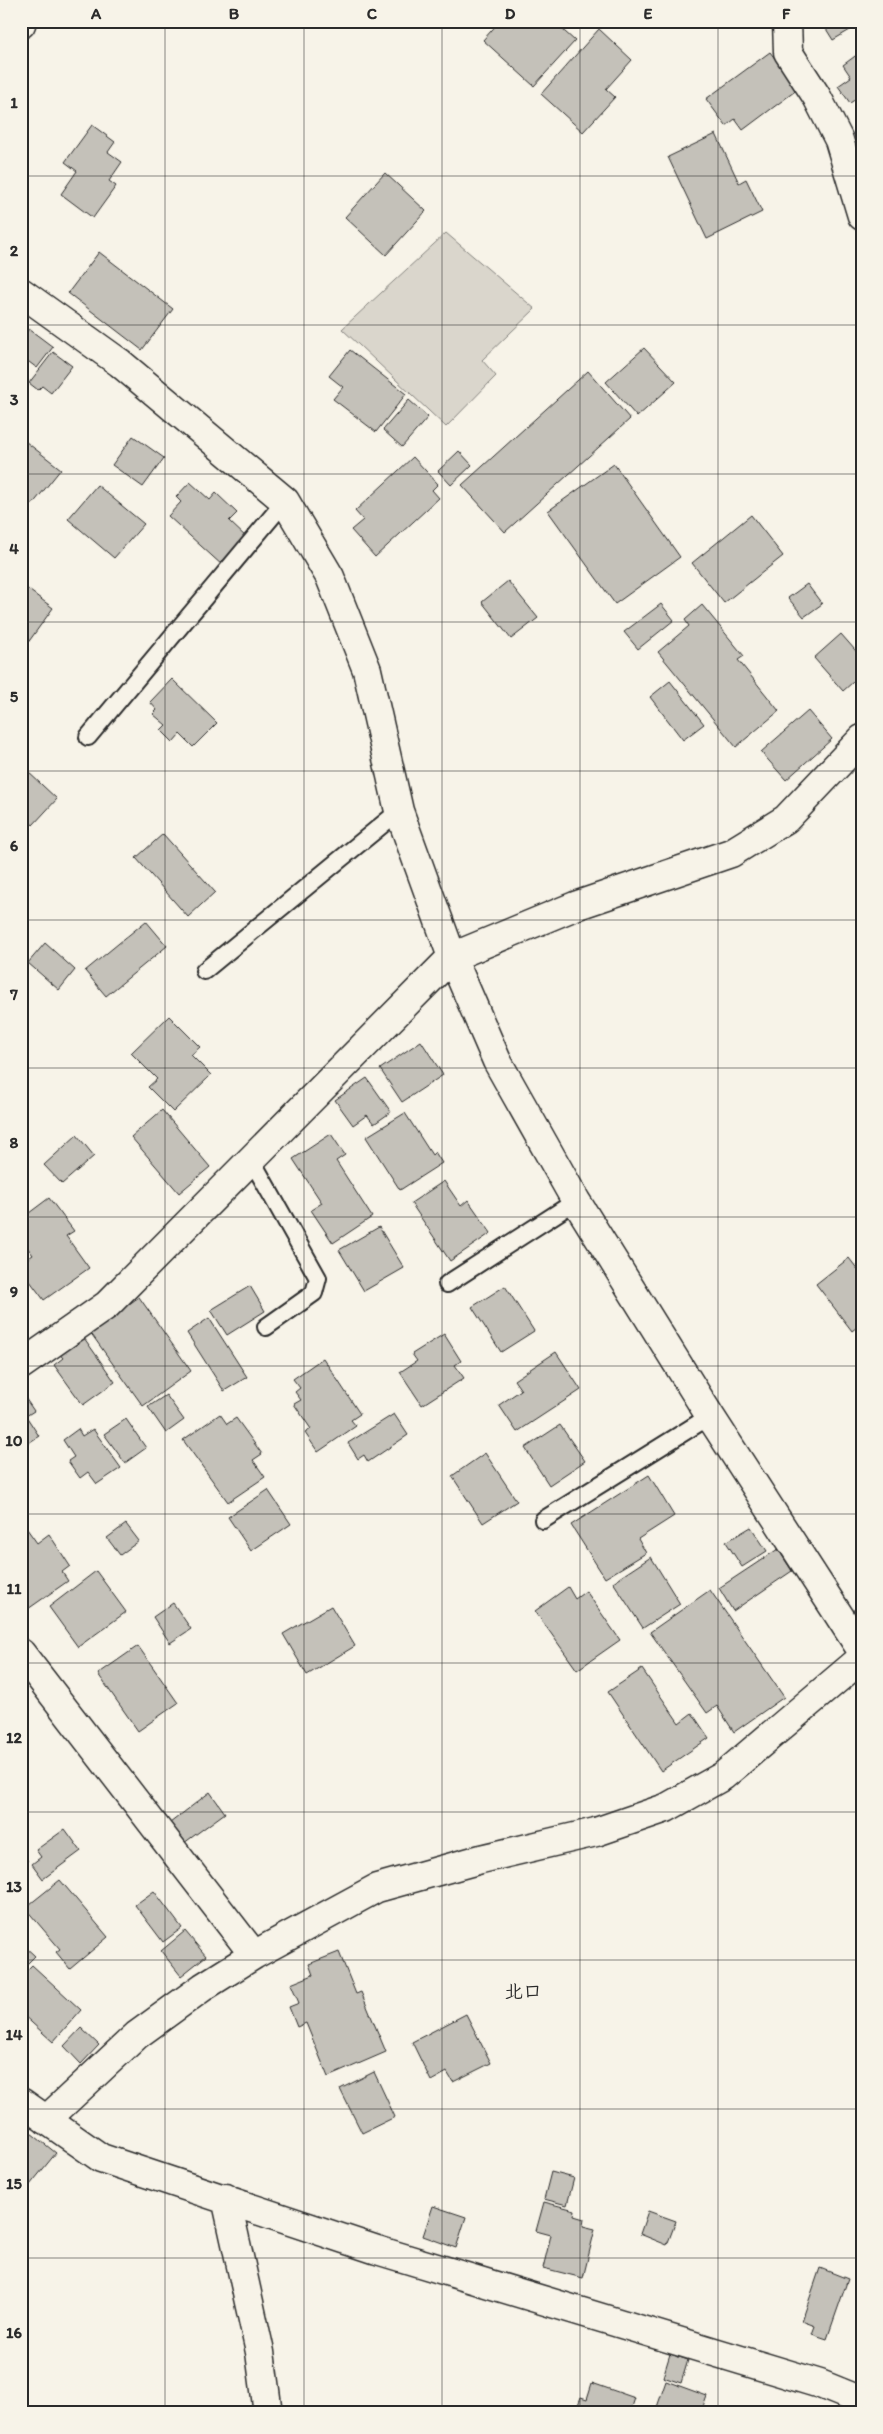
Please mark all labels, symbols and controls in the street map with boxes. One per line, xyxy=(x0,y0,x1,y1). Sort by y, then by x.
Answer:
text: A xyxy=(90,4,102,23)
text: B xyxy=(229,4,240,23)
text: C xyxy=(367,4,378,23)
text: D xyxy=(505,4,516,23)
text: E xyxy=(644,4,653,23)
text: F xyxy=(782,4,791,23)
text: 1 xyxy=(10,93,18,112)
text: 2 xyxy=(10,241,19,260)
text: 3 xyxy=(10,390,19,409)
text: 4 xyxy=(9,539,19,558)
text: 5 xyxy=(10,687,19,706)
text: 6 xyxy=(10,836,19,855)
text: 7 xyxy=(9,985,18,1004)
text: 8 xyxy=(10,1133,19,1152)
text: 9 xyxy=(10,1282,18,1301)
text: 10 xyxy=(5,1431,23,1450)
text: 11 xyxy=(7,1579,22,1598)
text: 12 xyxy=(6,1728,23,1747)
text: 13 xyxy=(6,1877,22,1896)
district label: 北口 xyxy=(504,1980,542,2003)
text: 14 xyxy=(5,2025,23,2044)
text: 15 xyxy=(6,2174,23,2193)
text: 16 xyxy=(6,2323,22,2342)

